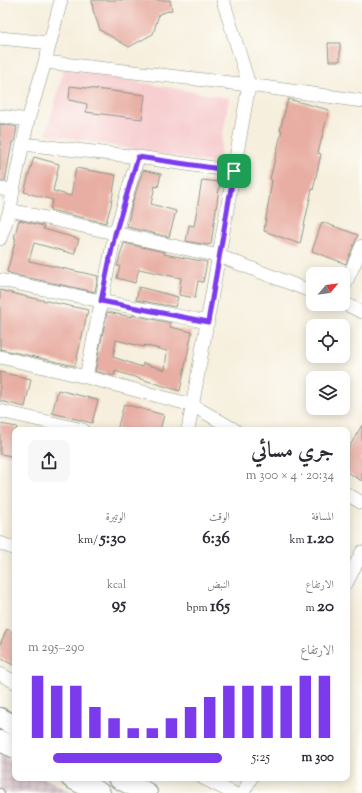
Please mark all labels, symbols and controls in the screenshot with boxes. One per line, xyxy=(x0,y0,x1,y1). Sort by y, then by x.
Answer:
pin xyxy=(217,154,251,188)
icon: arrive xyxy=(223,160,245,182)
north arrow xyxy=(306,267,350,311)
map controls xyxy=(306,267,350,415)
button: locate xyxy=(306,319,350,363)
button: layers xyxy=(306,371,350,415)
text: جري مسائي xyxy=(251,436,334,468)
button: share xyxy=(28,440,70,482)
text: 20:34 · 4 × 300 m xyxy=(246,467,334,485)
text: الوتيرة xyxy=(106,509,126,525)
text: الوقت xyxy=(209,509,230,525)
text: المسافة xyxy=(312,509,334,525)
text: 5:30 xyxy=(100,527,126,551)
text: 6:36 xyxy=(202,527,230,551)
text: 1.20 xyxy=(307,527,334,551)
text: /km xyxy=(78,532,100,548)
text: km xyxy=(290,532,307,548)
text: kcal xyxy=(107,577,126,593)
text: النبض xyxy=(207,577,230,593)
text: الارتفاع xyxy=(305,577,334,593)
text: 95 xyxy=(112,593,126,617)
text: 165 xyxy=(210,595,230,619)
text: 20 xyxy=(317,595,334,619)
text: bpm xyxy=(187,600,210,616)
text: m xyxy=(306,600,317,616)
text: 290–295 m xyxy=(28,639,84,657)
text: الارتفاع xyxy=(300,642,334,660)
text: 5:25 xyxy=(252,749,270,767)
text: 300 m xyxy=(302,749,334,767)

